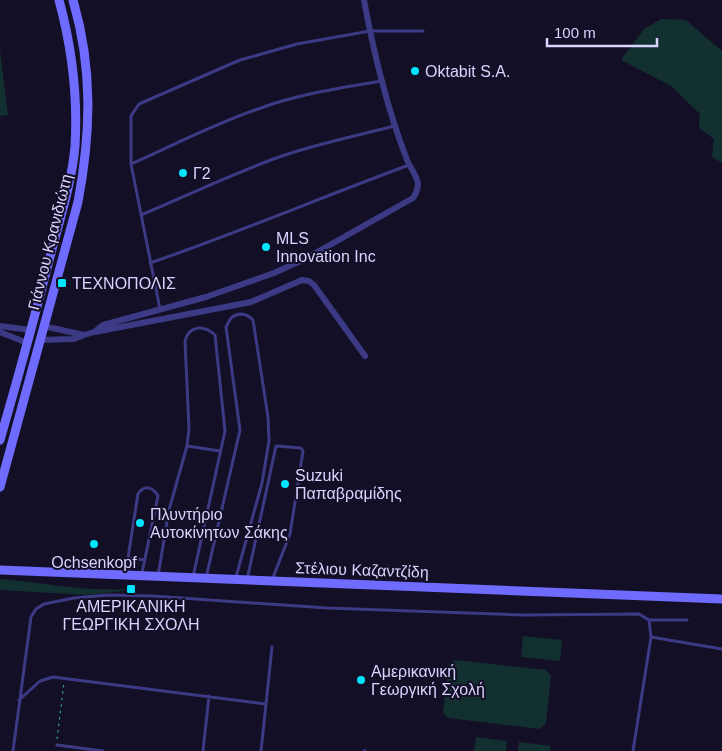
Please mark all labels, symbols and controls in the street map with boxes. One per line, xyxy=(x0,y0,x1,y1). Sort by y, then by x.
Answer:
scale bar xyxy=(547,15,657,47)
text: 100 m xyxy=(554,24,596,41)
place label: Oktabit S.A. xyxy=(425,63,510,80)
marker: Oktabit S.A. xyxy=(409,65,421,77)
place label: Γ2 xyxy=(193,165,211,182)
marker: Γ2 xyxy=(177,167,189,179)
street label: Γιάννου Κρανιδιώτη xyxy=(25,172,75,312)
place label: MLS Innovation Inc xyxy=(276,230,376,265)
marker: MLS Innovation Inc xyxy=(260,241,272,253)
place label: ΤΕΧΝΟΠΟΛΙΣ xyxy=(72,275,176,292)
marker: ΤΕΧΝΟΠΟΛΙΣ xyxy=(56,277,68,289)
place label: Suzuki Παπαβραμίδης xyxy=(295,467,402,502)
marker: Suzuki Παπαβραμίδης xyxy=(279,478,291,490)
place label: Πλυντήριο Αυτοκίνητων Σάκης xyxy=(150,506,288,541)
marker: Πλυντήριο Αυτοκίνητων Σάκης xyxy=(134,517,146,529)
marker: Ochsenkopf xyxy=(88,538,100,550)
place label: Ochsenkopf xyxy=(51,554,137,571)
street label: Στέλιου Καζαντζίδη xyxy=(295,559,429,582)
marker: ΑΜΕΡΙΚΑΝΙΚΗ ΓΕΩΡΓΙΚΗ ΣΧΟΛΗ xyxy=(125,583,137,595)
place label: ΑΜΕΡΙΚΑΝΙΚΗ ΓΕΩΡΓΙΚΗ ΣΧΟΛΗ xyxy=(62,598,200,633)
place label: Αμερικανική Γεωργική Σχολή xyxy=(371,663,485,698)
marker: Αμερικανική Γεωργική Σχολή xyxy=(355,674,367,686)

